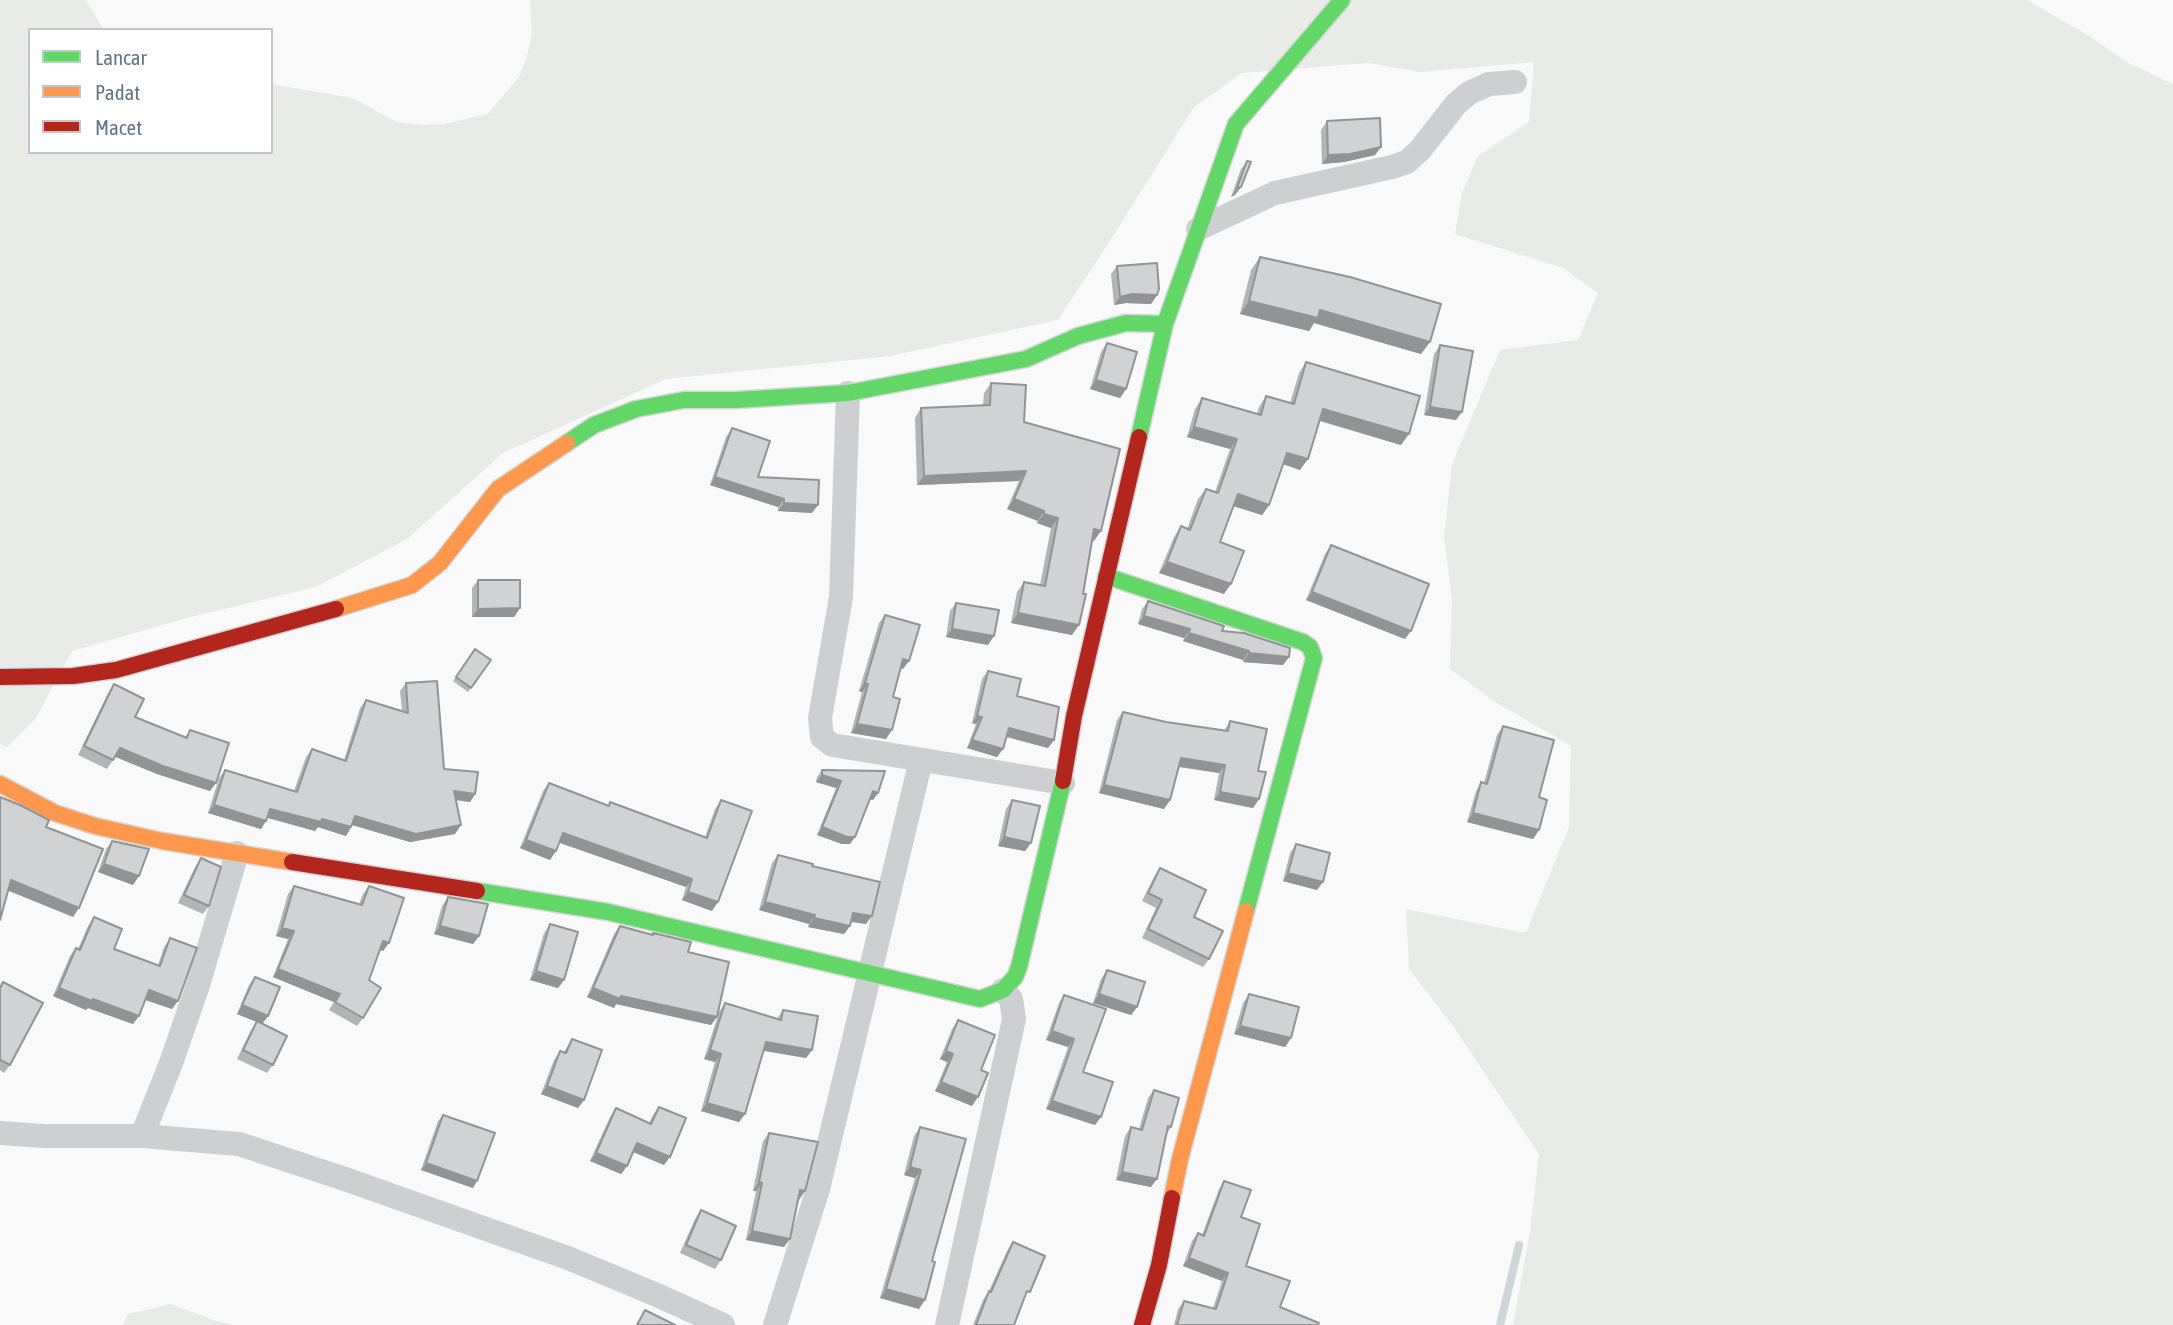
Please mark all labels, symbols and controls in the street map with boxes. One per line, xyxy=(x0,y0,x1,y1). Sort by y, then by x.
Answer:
legend xyxy=(28,28,273,154)
text: Lancar xyxy=(95,45,147,69)
text: Padat xyxy=(95,80,140,104)
text: Macet xyxy=(95,115,142,139)

